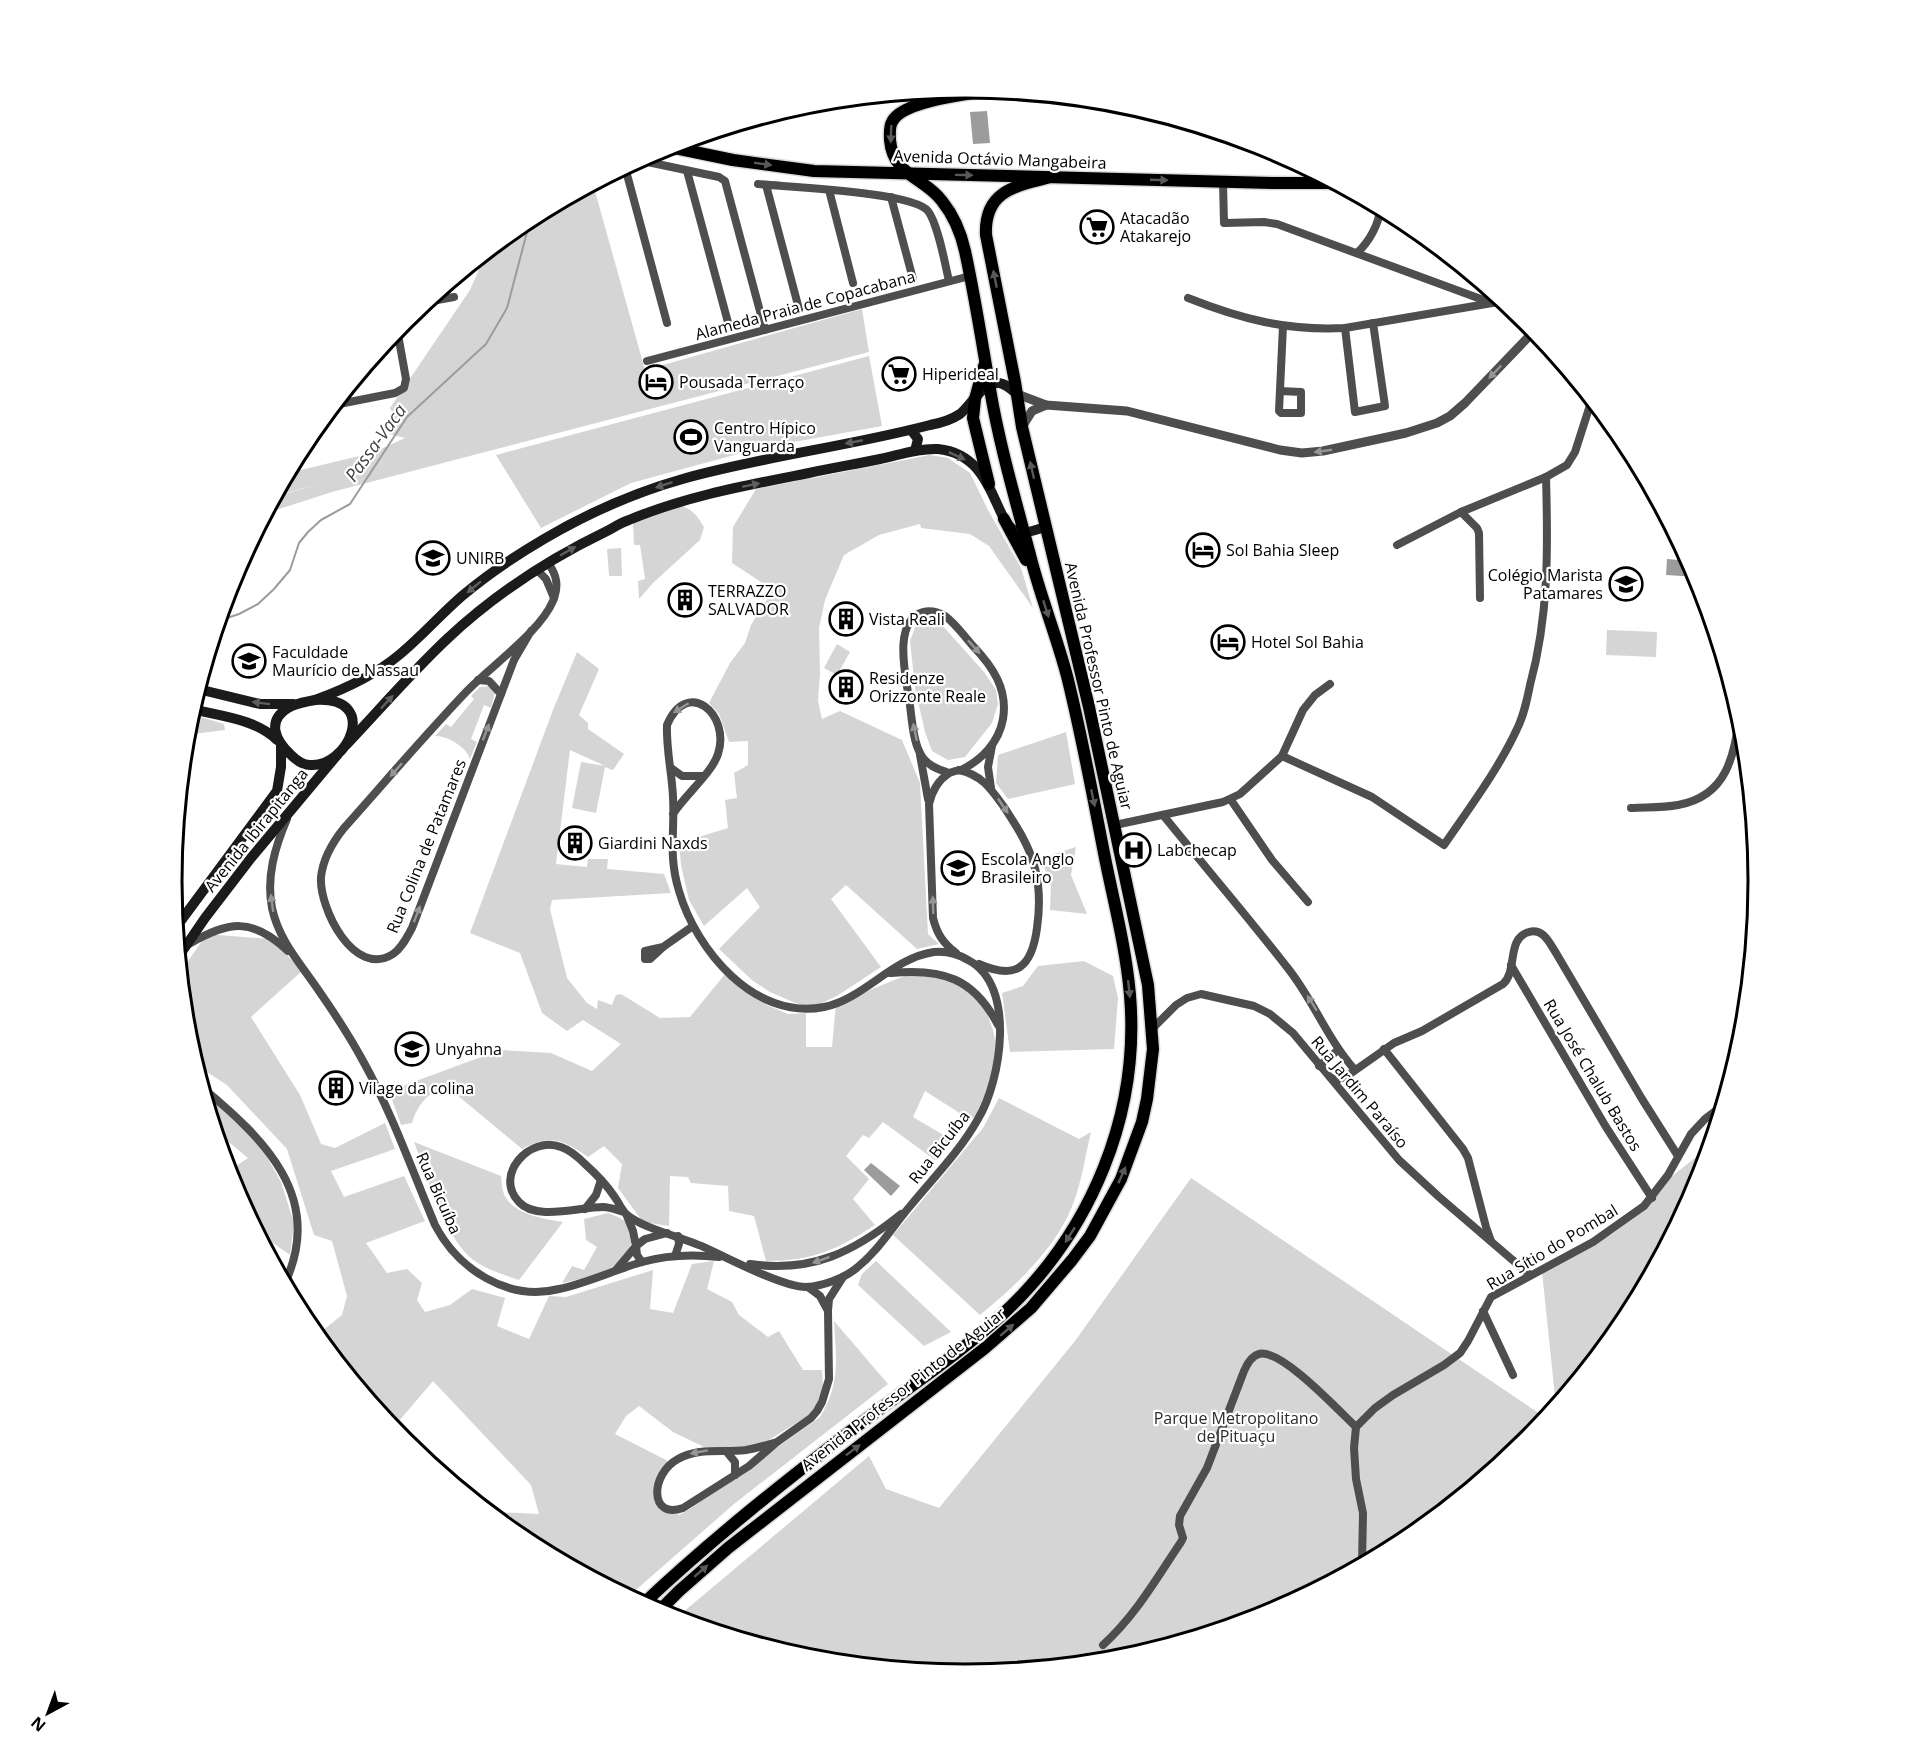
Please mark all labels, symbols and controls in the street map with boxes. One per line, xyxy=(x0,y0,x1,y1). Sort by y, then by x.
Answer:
one-way arrow xyxy=(886,124,895,143)
street label: Avenida Octávio Mangabeira xyxy=(893,144,1107,174)
one-way arrow xyxy=(754,160,773,169)
one-way arrow xyxy=(954,170,973,179)
one-way arrow xyxy=(1149,175,1168,185)
place label: Atacadão Atakarejo xyxy=(1120,207,1191,247)
supermarket icon: Atacadão Atakarejo xyxy=(1079,209,1115,245)
street label: Alameda Praia de Copacabana xyxy=(692,265,918,345)
one-way arrow xyxy=(990,269,999,288)
supermarket icon: Hiperideal xyxy=(881,356,917,392)
place label: Hiperideal xyxy=(922,363,999,385)
hotel icon: Pousada Terraço xyxy=(638,364,674,400)
one-way arrow xyxy=(1488,365,1502,380)
place label: Pousada Terraço xyxy=(679,371,804,393)
water label: Passa-Vaca xyxy=(339,399,411,486)
place label: Centro Hípico Vanguarda xyxy=(714,417,816,457)
sports icon: Centro Hípico Vanguarda xyxy=(673,419,709,455)
one-way arrow xyxy=(844,438,863,447)
one-way arrow xyxy=(1314,446,1333,455)
one-way arrow xyxy=(949,451,966,460)
one-way arrow xyxy=(1027,460,1036,479)
one-way arrow xyxy=(741,480,760,489)
one-way arrow xyxy=(655,481,673,490)
hotel icon: Sol Bahia Sleep xyxy=(1185,532,1221,568)
place label: Sol Bahia Sleep xyxy=(1226,539,1339,561)
school or university icon: UNIRB xyxy=(415,540,451,576)
one-way arrow xyxy=(560,546,577,556)
place label: UNIRB xyxy=(456,547,504,569)
street label: Avenida Professor Pinto de Aguiar xyxy=(1060,560,1138,812)
place label: Colégio Marista Patamares xyxy=(1488,564,1603,604)
school or university icon: Colégio Marista Patamares xyxy=(1608,566,1644,602)
one-way arrow xyxy=(467,580,482,592)
place label: TERRAZZO SALVADOR xyxy=(708,580,789,620)
building icon: TERRAZZO SALVADOR xyxy=(667,582,703,618)
one-way arrow xyxy=(1042,600,1052,618)
building icon: Vista Reali xyxy=(828,601,864,637)
place label: Vista Reali xyxy=(869,608,945,630)
hotel icon: Hotel Sol Bahia xyxy=(1210,624,1246,660)
place label: Hotel Sol Bahia xyxy=(1251,631,1364,653)
one-way arrow xyxy=(967,639,980,654)
place label: Faculdade Maurício de Nassau xyxy=(272,641,419,681)
school or university icon: Faculdade Maurício de Nassau xyxy=(231,643,267,679)
place label: Residenze Orizzonte Reale xyxy=(869,667,986,707)
building icon: Residenze Orizzonte Reale xyxy=(828,669,864,705)
one-way arrow xyxy=(380,694,394,709)
one-way arrow xyxy=(252,698,271,708)
one-way arrow xyxy=(672,703,689,714)
one-way arrow xyxy=(482,722,492,740)
one-way arrow xyxy=(910,722,919,741)
street label: Rua Colina de Patamares xyxy=(381,756,471,936)
one-way arrow xyxy=(389,762,403,777)
street label: Avenida Ibirapitanga xyxy=(199,763,313,897)
one-way arrow xyxy=(1089,789,1098,808)
one-way arrow xyxy=(997,797,1009,813)
building icon: Giardini Naxds xyxy=(557,825,593,861)
place label: Giardini Naxds xyxy=(598,832,708,854)
hospital icon: Labchecap xyxy=(1116,832,1152,868)
place label: Labchecap xyxy=(1157,839,1237,861)
place label: Escola Anglo Brasileiro xyxy=(981,848,1074,888)
school or university icon: Escola Anglo Brasileiro xyxy=(940,850,976,886)
one-way arrow xyxy=(268,893,277,912)
one-way arrow xyxy=(928,896,938,915)
one-way arrow xyxy=(413,905,423,923)
one-way arrow xyxy=(1124,980,1134,999)
one-way arrow xyxy=(1306,995,1317,1011)
street label: Rua José Chalub Bastos xyxy=(1539,995,1647,1155)
school or university icon: Unyahna xyxy=(394,1031,430,1067)
street label: Rua Jardim Paraíso xyxy=(1306,1031,1414,1153)
place label: Unyahna xyxy=(435,1038,502,1060)
building icon: Vilage da colina xyxy=(318,1070,354,1106)
place label: Vilage da colina xyxy=(359,1077,474,1099)
street label: Rua Bicuíba xyxy=(903,1106,975,1188)
street label: Rua Bicuíba xyxy=(411,1149,467,1237)
one-way arrow xyxy=(1118,1166,1127,1183)
street label: Rua Sítio do Pombal xyxy=(1482,1199,1622,1295)
one-way arrow xyxy=(1064,1227,1075,1243)
one-way arrow xyxy=(812,1256,830,1265)
street label: Avenida Professor Pinto de Aguiar xyxy=(796,1302,1010,1476)
one-way arrow xyxy=(999,1324,1014,1337)
park label: Parque Metropolitano de Pituaçu xyxy=(1154,1407,1318,1447)
one-way arrow xyxy=(845,1443,861,1456)
one-way arrow xyxy=(689,1448,708,1457)
one-way arrow xyxy=(693,1565,708,1578)
north arrow xyxy=(18,1683,78,1743)
text: N xyxy=(26,1712,50,1737)

